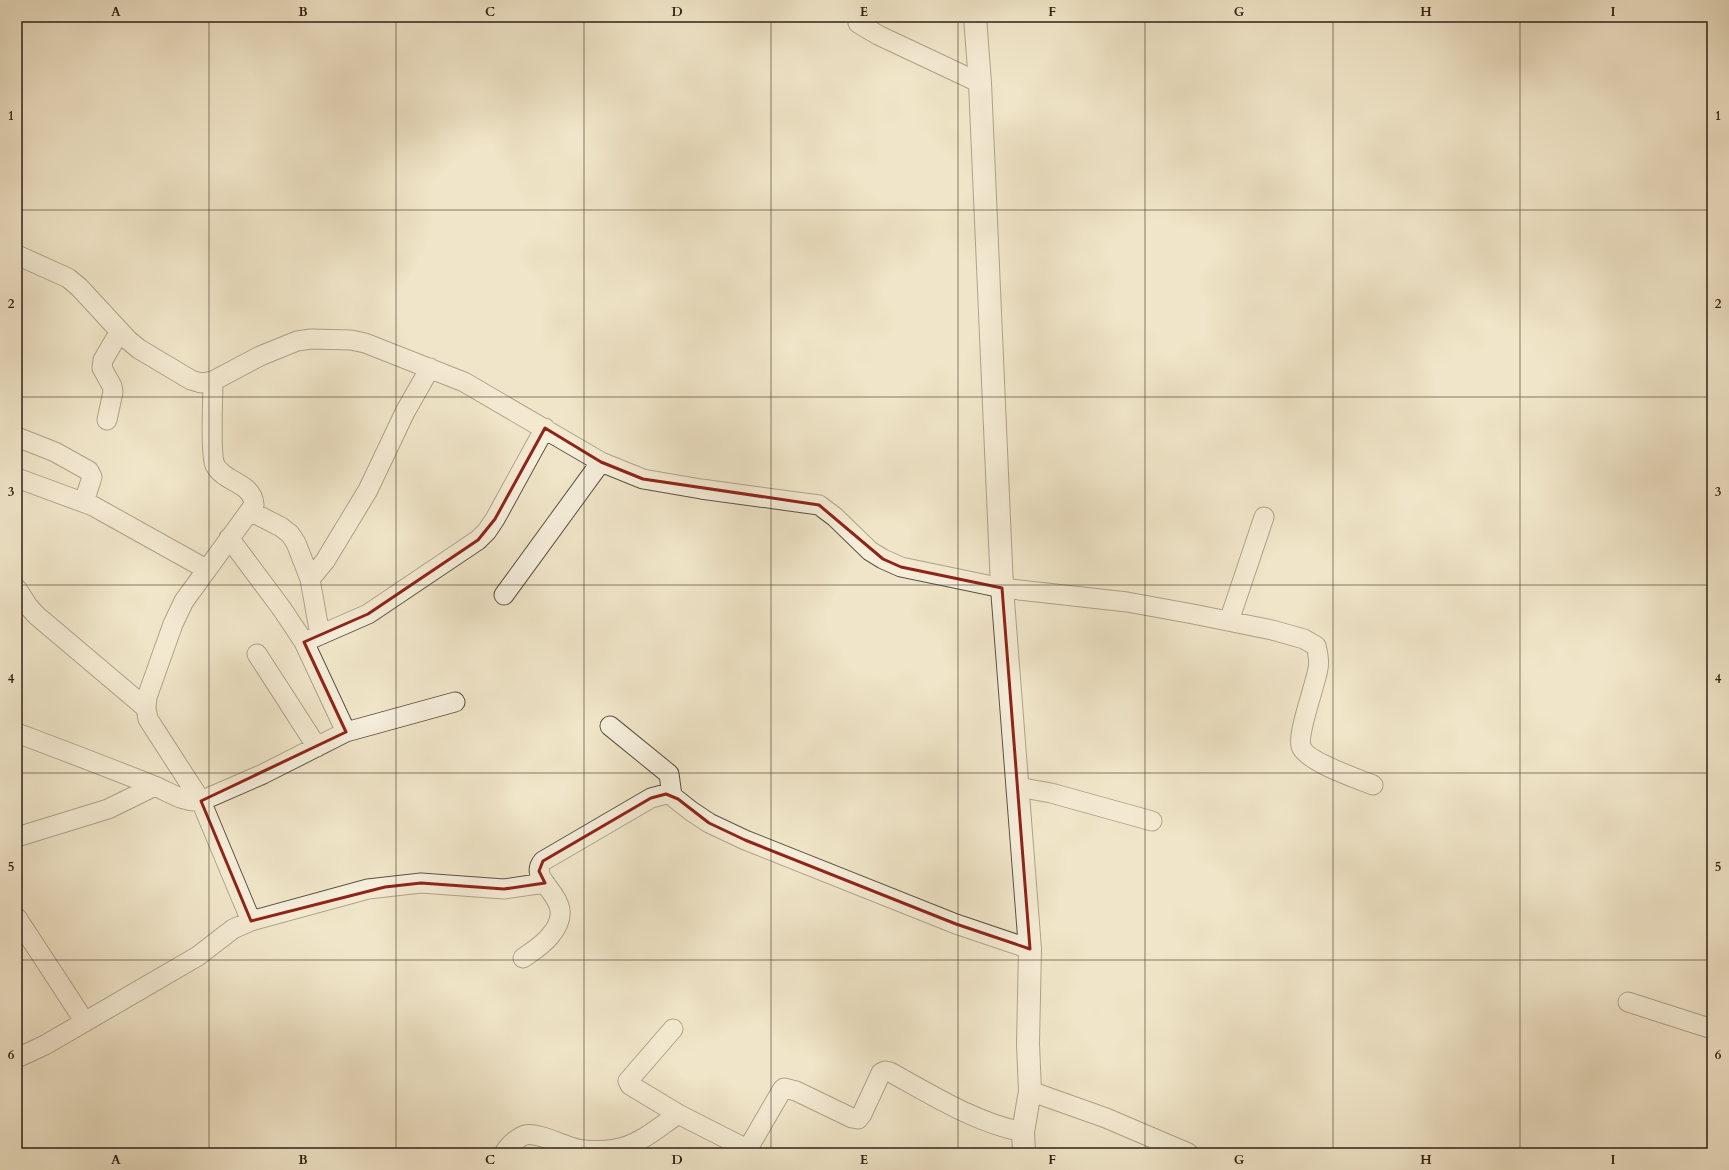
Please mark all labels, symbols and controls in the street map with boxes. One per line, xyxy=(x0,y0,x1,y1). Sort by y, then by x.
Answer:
text: A xyxy=(111,3,121,21)
text: B xyxy=(298,3,308,21)
text: C xyxy=(485,3,495,21)
text: D xyxy=(671,3,683,21)
text: E xyxy=(860,3,868,21)
text: F xyxy=(1048,3,1056,21)
text: G xyxy=(1234,3,1245,21)
text: H xyxy=(1420,3,1432,21)
text: I xyxy=(1610,3,1616,21)
text: 1 xyxy=(8,107,14,125)
text: 1 xyxy=(1715,107,1721,125)
text: 2 xyxy=(8,295,15,313)
text: 2 xyxy=(1715,295,1722,313)
text: 3 xyxy=(8,483,15,501)
text: 3 xyxy=(1715,483,1722,501)
text: 4 xyxy=(8,670,15,688)
text: 4 xyxy=(1715,670,1722,688)
text: 5 xyxy=(8,858,14,876)
text: 5 xyxy=(1715,858,1721,876)
text: 6 xyxy=(8,1046,15,1064)
text: 6 xyxy=(1715,1046,1722,1064)
text: A xyxy=(111,1151,121,1169)
text: B xyxy=(298,1151,308,1169)
text: C xyxy=(485,1151,495,1169)
text: D xyxy=(671,1151,683,1169)
text: E xyxy=(860,1151,868,1169)
text: F xyxy=(1048,1151,1056,1169)
text: G xyxy=(1234,1151,1245,1169)
text: H xyxy=(1420,1151,1432,1169)
text: I xyxy=(1610,1151,1616,1169)

